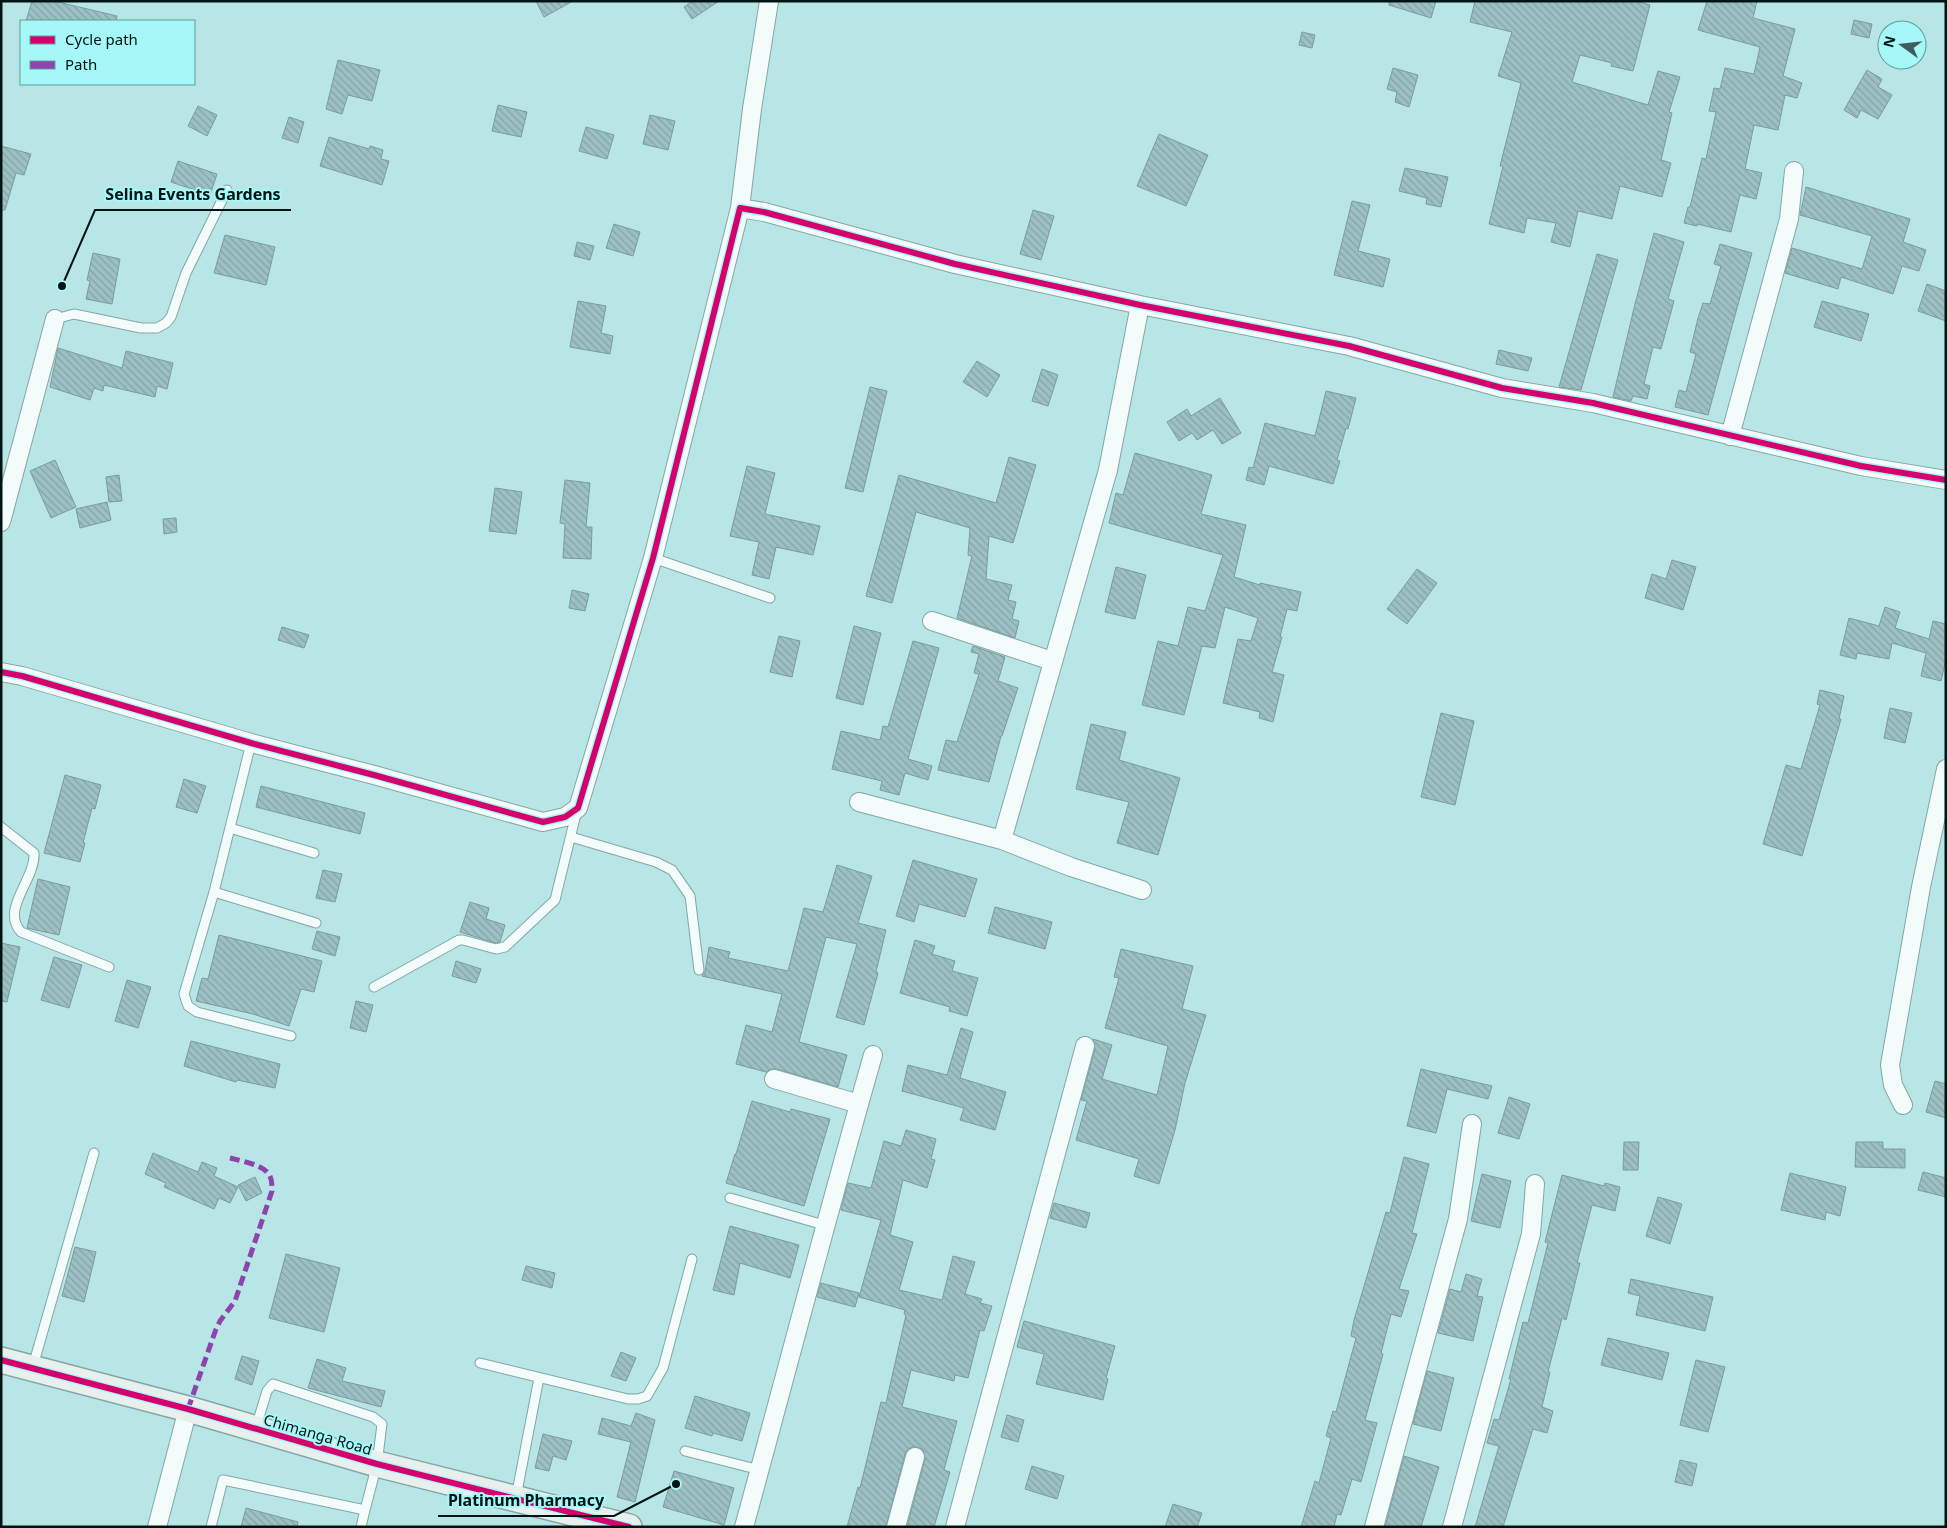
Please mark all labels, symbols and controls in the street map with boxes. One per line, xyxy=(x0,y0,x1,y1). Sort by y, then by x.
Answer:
legend xyxy=(20,20,195,85)
north arrow xyxy=(1877,20,1927,70)
text: Cycle path xyxy=(65,29,138,49)
text: N xyxy=(1878,34,1900,49)
text: Path xyxy=(65,54,97,74)
callout: Selina Events Gardens xyxy=(95,179,291,210)
text: Selina Events Gardens xyxy=(105,183,281,205)
street label: Chimanga Road xyxy=(261,1409,375,1459)
callout: Platinum Pharmacy xyxy=(438,1485,614,1516)
text: Platinum Pharmacy xyxy=(448,1489,605,1511)

